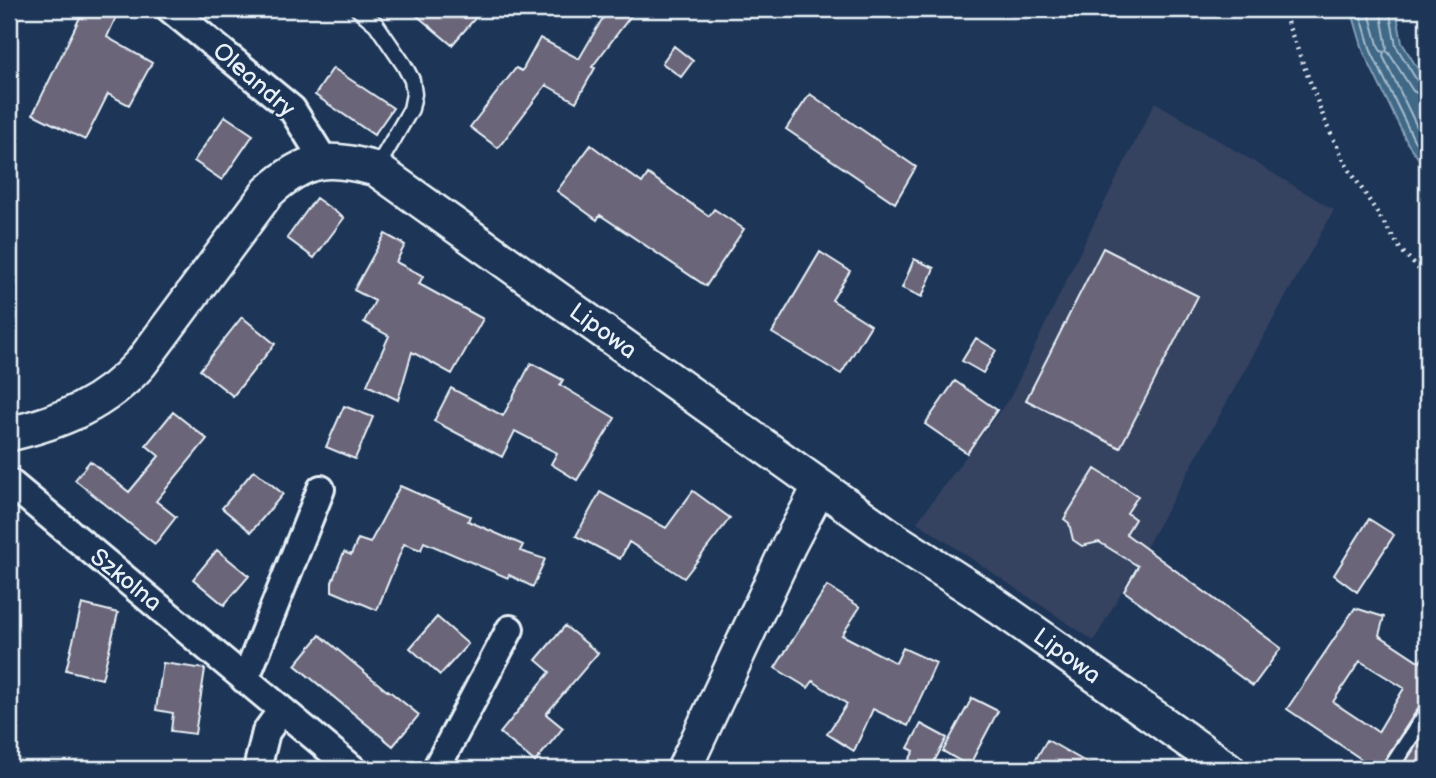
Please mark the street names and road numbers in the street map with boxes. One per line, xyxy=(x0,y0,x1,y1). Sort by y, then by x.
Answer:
street label: Oleandry xyxy=(207,36,301,124)
street label: Lipowa xyxy=(564,297,642,365)
street label: Szkolna xyxy=(84,542,168,618)
street label: Lipowa xyxy=(1028,622,1106,690)

